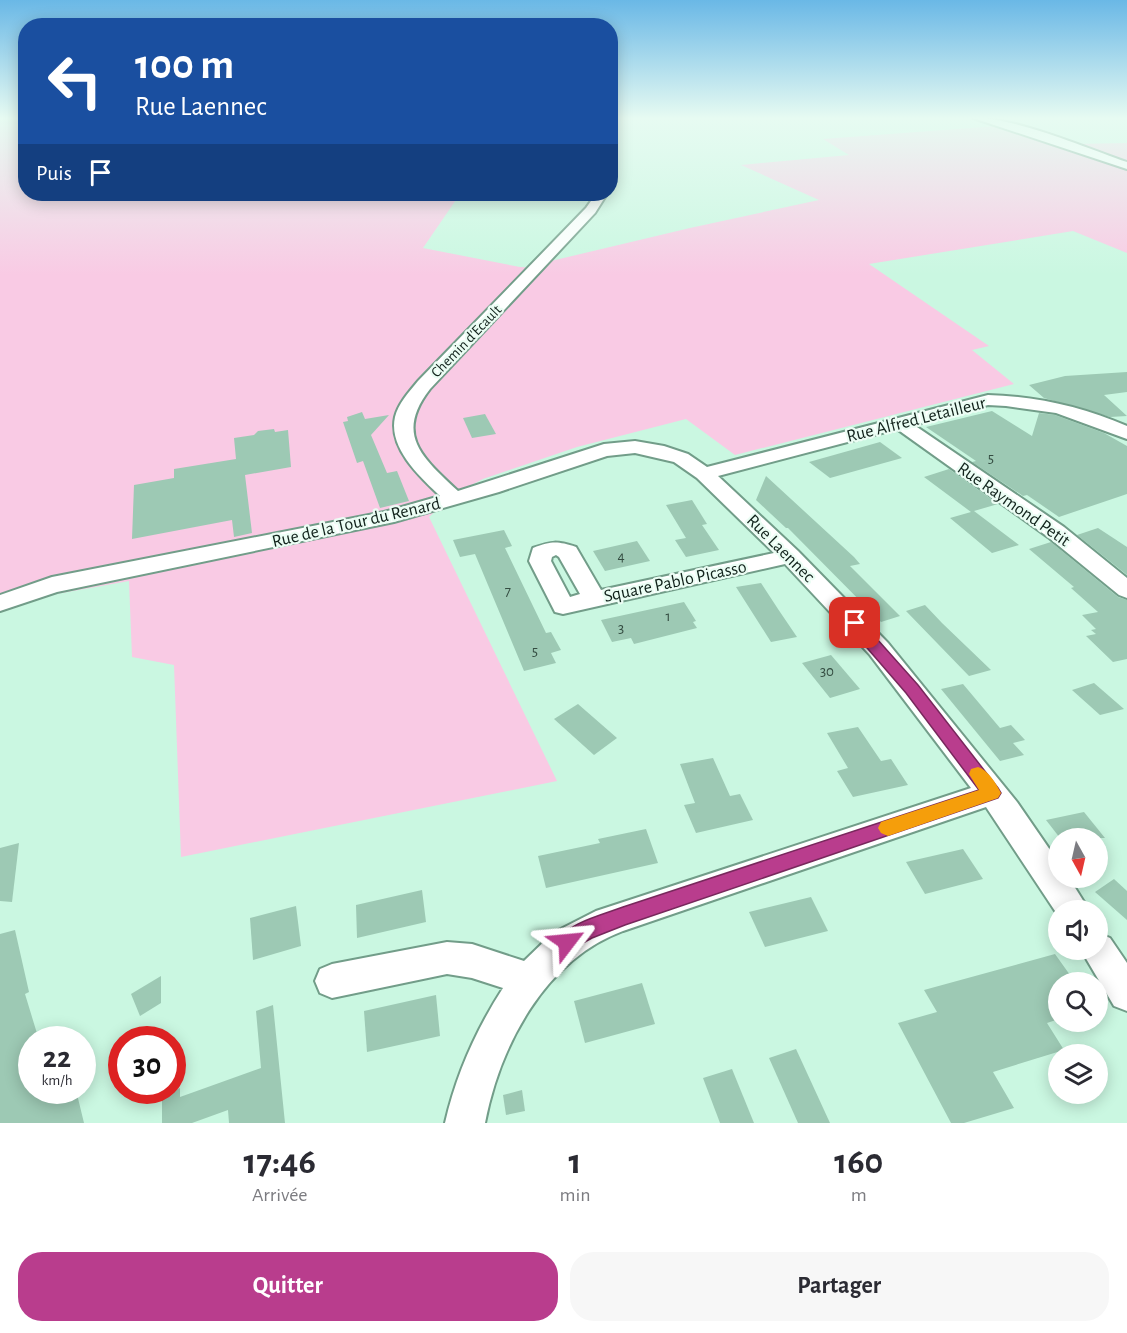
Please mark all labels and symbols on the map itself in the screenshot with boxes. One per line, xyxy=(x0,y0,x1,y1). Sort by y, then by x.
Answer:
street label: Chemin d'Ecault xyxy=(428,302,505,380)
street label: Rue Alfred Letailleur xyxy=(845,394,988,446)
house number: 5 xyxy=(988,451,994,466)
street label: Rue Raymond Petit xyxy=(954,459,1073,550)
street label: Rue de la Tour du Renard xyxy=(270,495,442,551)
street label: Rue Laennec xyxy=(743,511,818,586)
house number: 4 xyxy=(617,549,625,564)
street label: Square Pablo Picasso xyxy=(602,558,748,606)
house number: 7 xyxy=(505,584,511,599)
pin xyxy=(829,597,880,648)
house number: 1 xyxy=(665,609,671,624)
house number: 3 xyxy=(618,621,624,636)
house number: 5 xyxy=(532,644,538,659)
house number: 30 xyxy=(820,664,834,679)
north arrow xyxy=(1048,828,1108,888)
position arrow xyxy=(535,910,599,974)
speed limit sign: 30 xyxy=(108,1026,186,1104)

